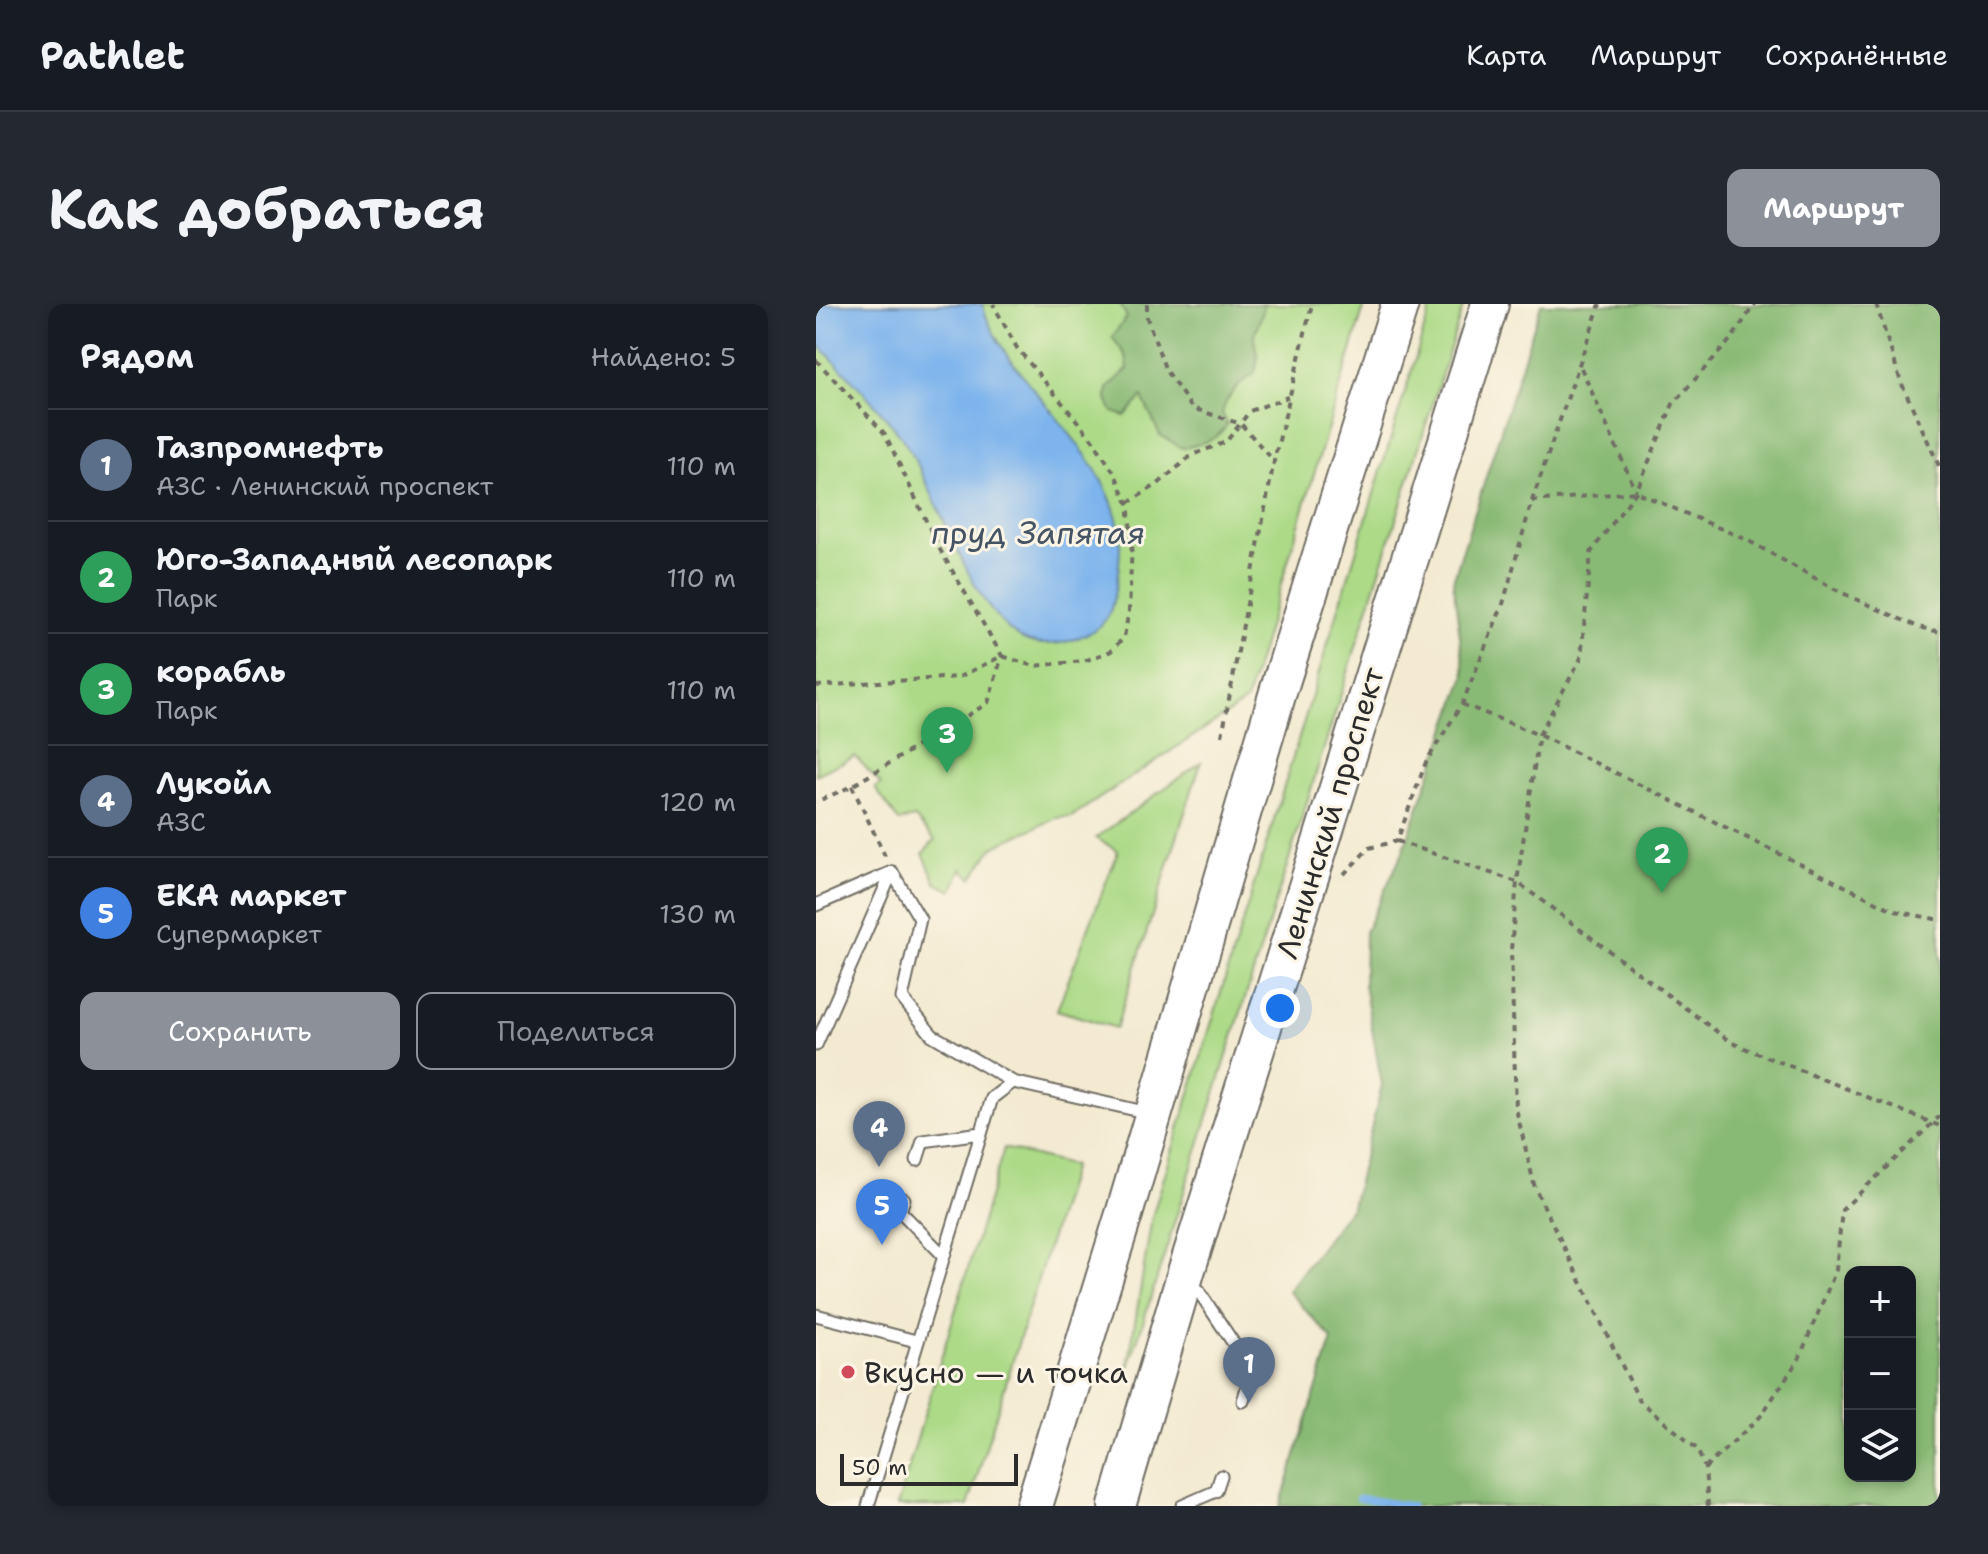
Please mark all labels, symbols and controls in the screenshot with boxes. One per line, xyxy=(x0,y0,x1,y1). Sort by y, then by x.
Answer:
text: Pathlet xyxy=(40,30,185,81)
text: Карта xyxy=(1466,36,1546,74)
text: Маршрут xyxy=(1590,36,1721,74)
text: Сохранённые xyxy=(1765,36,1948,74)
button: Маршрут xyxy=(1727,169,1940,247)
text: Как добраться xyxy=(48,171,485,246)
text: Рядом xyxy=(80,333,194,379)
text: Найдено: 5 xyxy=(591,339,736,374)
text: Газпромнефть xyxy=(156,427,384,468)
text: 1 xyxy=(100,448,112,483)
text: 110 m xyxy=(666,448,736,483)
text: АЗС · Ленинский проспект xyxy=(156,468,493,503)
water label: пруд Запятая xyxy=(931,511,1145,554)
text: Юго-Западный лесопарк xyxy=(156,539,553,580)
text: 2 xyxy=(97,560,115,595)
text: 110 m xyxy=(666,560,736,595)
text: Парк xyxy=(156,580,218,615)
text: корабль xyxy=(156,651,286,692)
street label: Ленинский проспект xyxy=(1266,662,1394,964)
text: 3 xyxy=(97,672,115,707)
text: 110 m xyxy=(666,672,736,707)
text: Парк xyxy=(156,692,218,727)
pin: 3 xyxy=(921,707,973,773)
text: Лукойл xyxy=(156,763,271,804)
text: 4 xyxy=(97,784,115,819)
text: 120 m xyxy=(660,784,736,819)
text: АЗС xyxy=(156,804,206,839)
pin: 2 xyxy=(1636,827,1688,893)
text: ЕКА маркет xyxy=(156,875,347,916)
text: 5 xyxy=(98,896,114,931)
text: 130 m xyxy=(659,896,736,931)
text: Супермаркет xyxy=(156,916,322,951)
your location xyxy=(1260,988,1300,1028)
button: Сохранить xyxy=(80,992,400,1070)
button: Поделиться xyxy=(416,992,736,1070)
pin: 4 xyxy=(853,1101,905,1167)
pin: 5 xyxy=(856,1179,908,1245)
map controls xyxy=(1844,1266,1916,1482)
button: + xyxy=(1844,1266,1916,1338)
pin: 1 xyxy=(1223,1337,1275,1403)
button: − xyxy=(1844,1338,1916,1410)
place label: Вкусно — и точка xyxy=(864,1352,1128,1393)
marker: Вкусно — и точка xyxy=(839,1363,857,1381)
button: layers xyxy=(1844,1410,1916,1482)
scale bar xyxy=(840,1450,1018,1486)
text: 50 m xyxy=(852,1453,907,1482)

